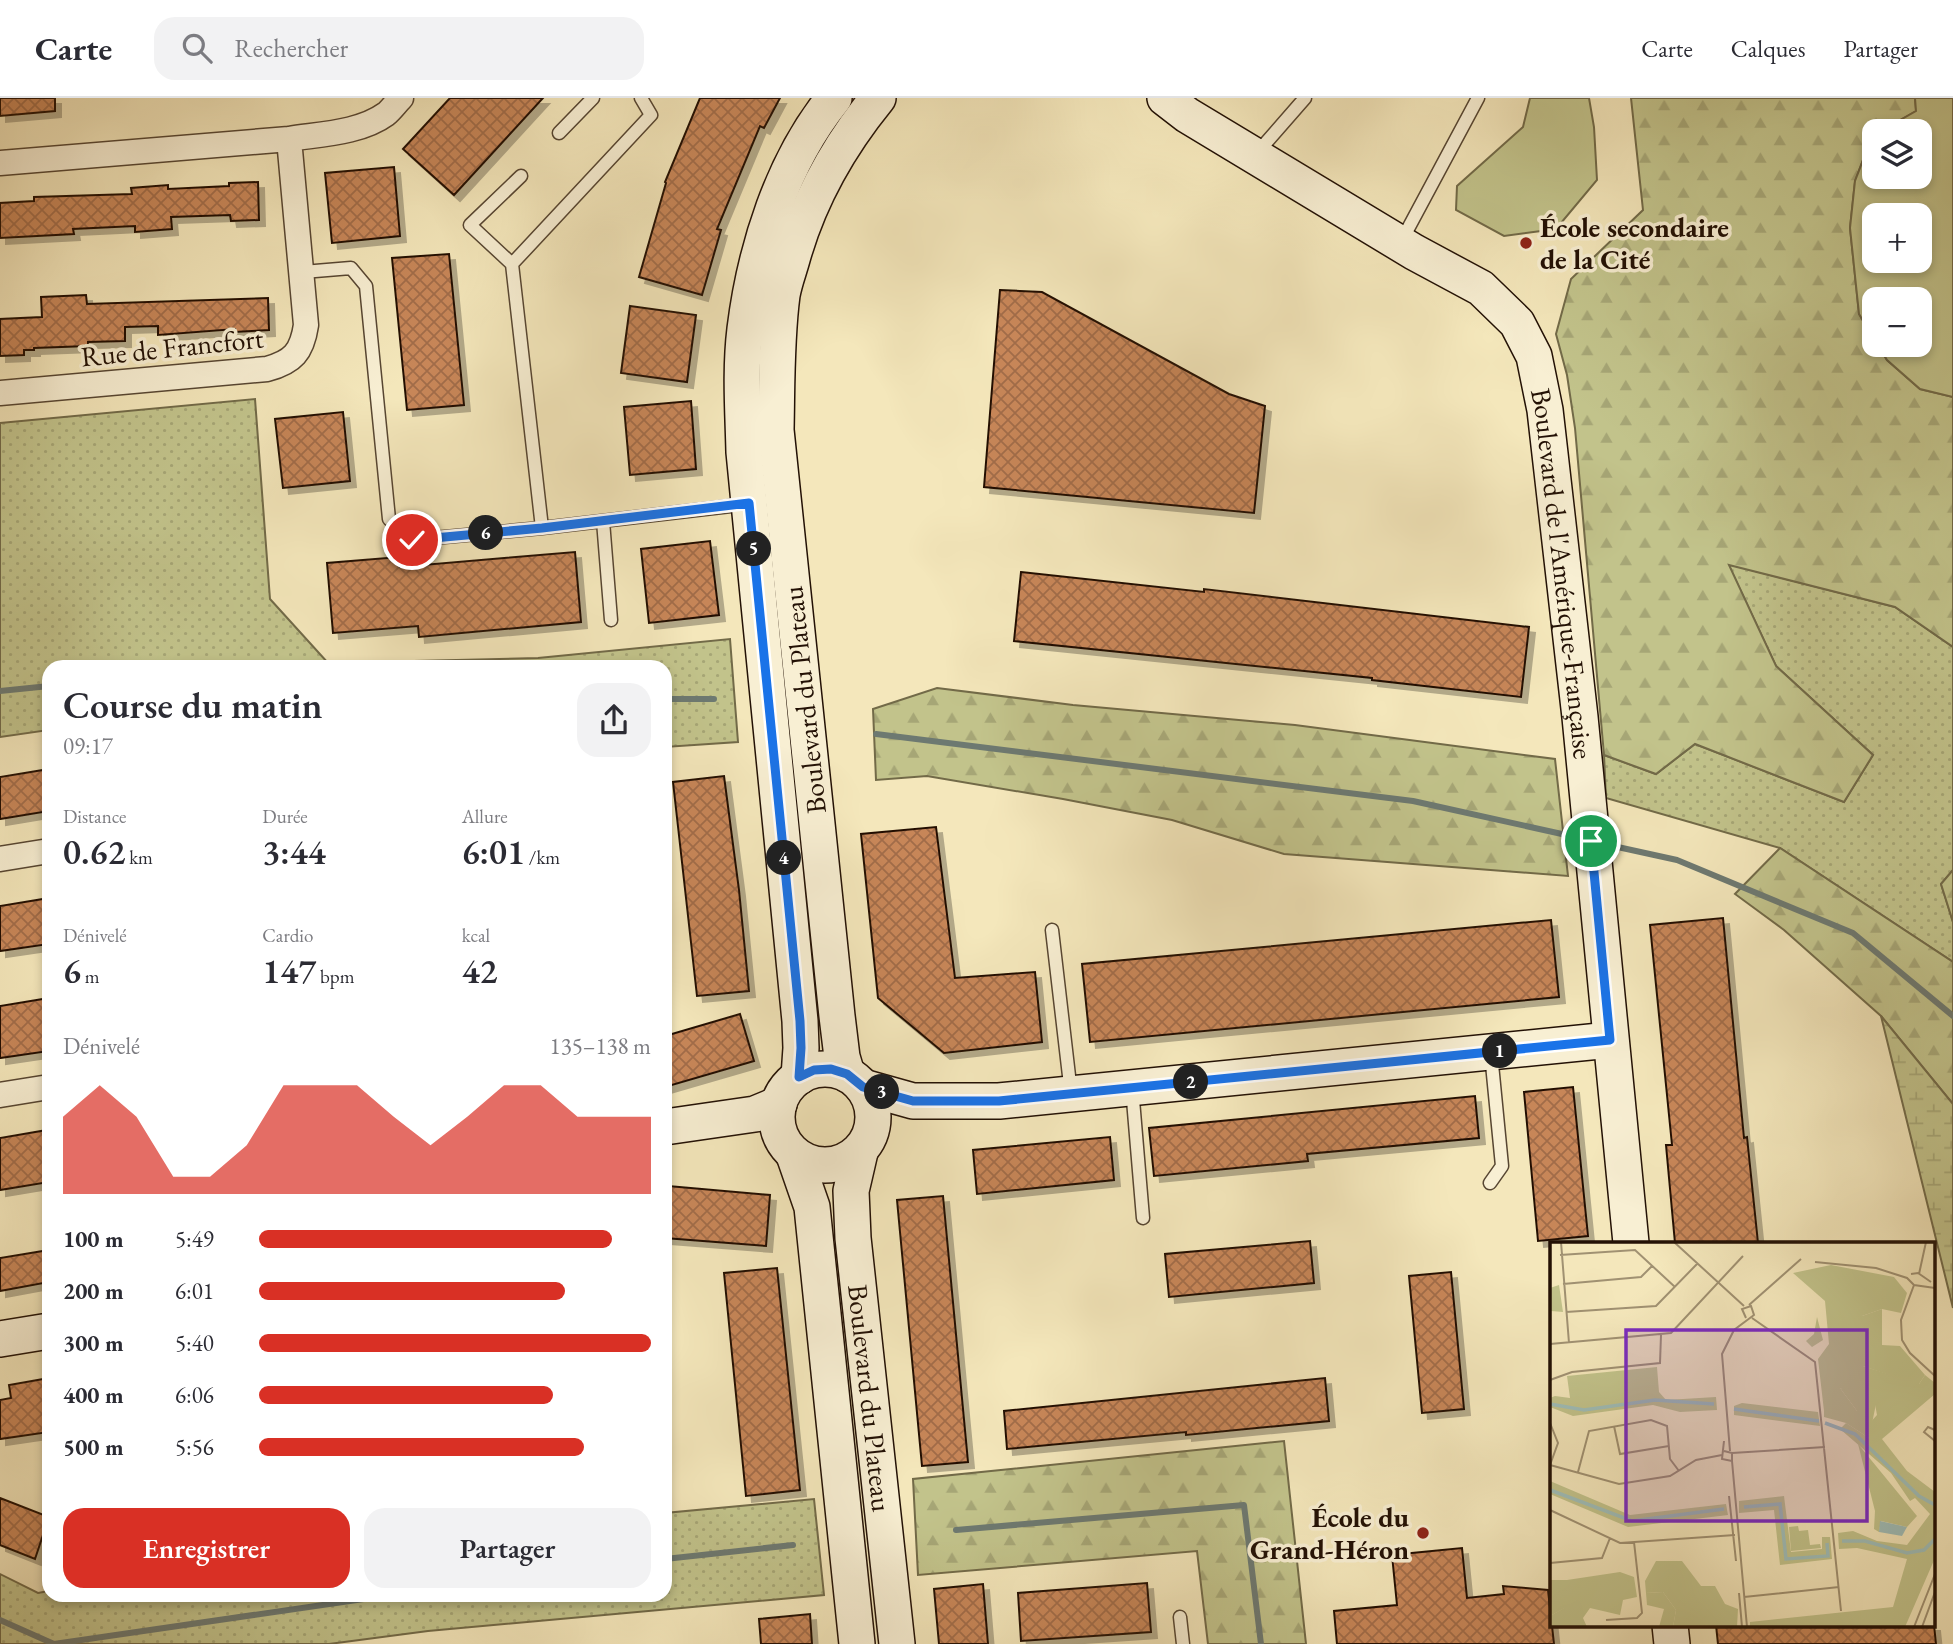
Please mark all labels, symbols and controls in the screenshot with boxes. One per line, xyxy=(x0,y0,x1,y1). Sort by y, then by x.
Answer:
search box xyxy=(154,17,644,80)
text: Carte xyxy=(35,27,112,70)
icon: search xyxy=(178,29,216,67)
text: Rechercher xyxy=(234,31,348,65)
text: Carte xyxy=(1641,33,1693,64)
text: Calques xyxy=(1731,33,1805,64)
text: Partager xyxy=(1843,33,1918,64)
map controls xyxy=(1862,119,1932,357)
button: layers xyxy=(1862,119,1932,189)
button: + xyxy=(1862,203,1932,273)
place label: École secondaire de la Cité xyxy=(1540,209,1729,277)
marker: École secondaire de la Cité xyxy=(1518,235,1534,251)
button: − xyxy=(1862,287,1932,357)
street label: Rue de Francfort xyxy=(79,320,265,374)
street label: Boulevard de l'Amérique-Française xyxy=(1523,385,1602,761)
pin xyxy=(382,510,442,570)
pin: 6 xyxy=(468,516,504,550)
text: 6 xyxy=(480,520,491,545)
icon: check xyxy=(393,521,431,559)
pin: 5 xyxy=(736,532,772,566)
text: 5 xyxy=(748,536,759,561)
street label: Boulevard du Plateau xyxy=(774,584,834,815)
text: Course du matin xyxy=(63,680,323,729)
button: share xyxy=(577,683,651,757)
text: 09:17 xyxy=(63,731,113,761)
text: Distance xyxy=(63,804,126,829)
text: Durée xyxy=(262,804,308,829)
text: Allure xyxy=(462,804,508,829)
pin xyxy=(1561,811,1621,871)
icon: arrive xyxy=(1572,822,1610,860)
text: 0.62 xyxy=(63,829,125,874)
text: 3:44 xyxy=(262,829,326,874)
text: 6:01 xyxy=(462,829,525,874)
pin: 4 xyxy=(766,840,802,876)
text: km xyxy=(125,845,153,870)
text: /km xyxy=(525,845,560,870)
text: 4 xyxy=(778,845,789,870)
text: Dénivelé xyxy=(63,923,127,948)
text: Cardio xyxy=(262,923,313,948)
text: kcal xyxy=(462,923,490,948)
text: 6 xyxy=(63,948,81,993)
text: 147 xyxy=(262,948,316,993)
text: 42 xyxy=(462,948,498,993)
text: m xyxy=(81,964,100,989)
text: bpm xyxy=(316,964,354,989)
text: Dénivelé xyxy=(63,1031,140,1061)
text: 135–138 m xyxy=(550,1031,651,1061)
pin: 1 xyxy=(1482,1034,1518,1068)
text: 1 xyxy=(1494,1038,1505,1063)
pin: 2 xyxy=(1174,1065,1208,1100)
text: 2 xyxy=(1185,1069,1196,1094)
pin: 3 xyxy=(864,1074,900,1110)
text: 3 xyxy=(876,1079,887,1104)
text: 100 m xyxy=(63,1224,124,1254)
text: 5:49 xyxy=(175,1224,214,1254)
inset map xyxy=(1550,1242,1936,1626)
text: 200 m xyxy=(63,1276,124,1306)
text: 6:01 xyxy=(175,1276,214,1306)
street label: Boulevard du Plateau xyxy=(840,1282,901,1514)
text: 300 m xyxy=(63,1328,124,1358)
text: 5:40 xyxy=(175,1328,214,1358)
text: 400 m xyxy=(63,1380,124,1410)
text: 6:06 xyxy=(175,1380,214,1410)
text: 500 m xyxy=(63,1432,124,1462)
text: 5:56 xyxy=(175,1432,214,1462)
place label: École du Grand-Héron xyxy=(1250,1499,1410,1567)
button: Enregistrer xyxy=(63,1508,350,1588)
button: Partager xyxy=(364,1508,651,1588)
marker: École du Grand-Héron xyxy=(1415,1525,1431,1541)

